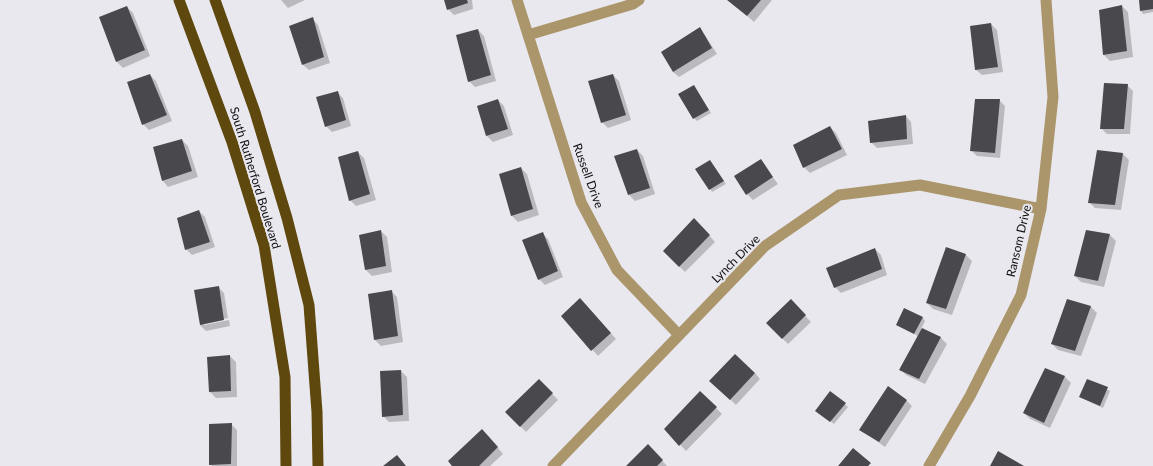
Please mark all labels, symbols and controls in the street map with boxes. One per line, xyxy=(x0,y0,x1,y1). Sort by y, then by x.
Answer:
street label: South Rutherford Boulevard xyxy=(227,105,283,251)
street label: Russell Drive xyxy=(570,142,606,210)
street label: Ransom Drive xyxy=(1004,204,1034,278)
street label: Lynch Drive xyxy=(709,232,763,286)

